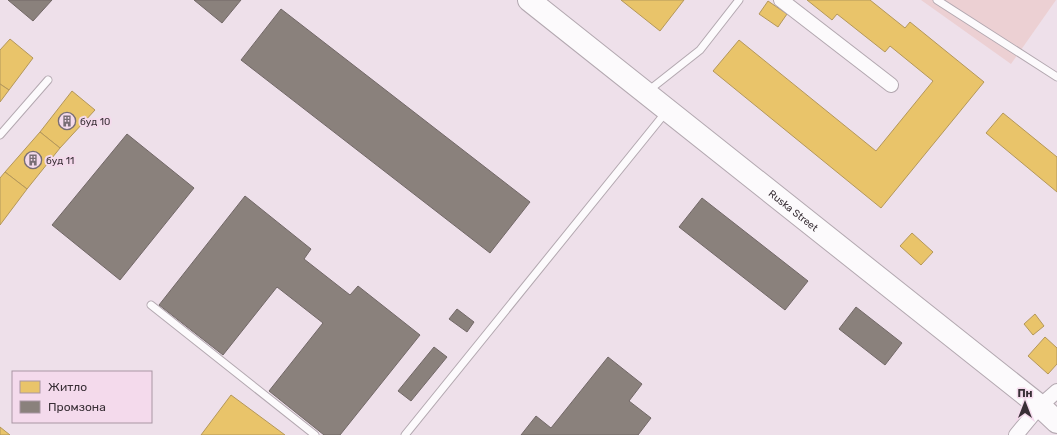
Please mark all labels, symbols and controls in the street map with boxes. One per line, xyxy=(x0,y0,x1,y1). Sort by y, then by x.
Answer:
building icon: буд 10 xyxy=(57,111,77,131)
place label: буд 10 xyxy=(80,116,110,128)
building icon: буд 11 xyxy=(23,150,43,170)
place label: буд 11 xyxy=(46,155,74,167)
street label: Ruska Street xyxy=(766,188,820,234)
legend xyxy=(12,371,152,423)
text: Житло xyxy=(48,380,87,394)
north arrow xyxy=(1005,383,1045,423)
text: Пн xyxy=(1017,387,1033,400)
text: Промзона xyxy=(48,400,106,414)

